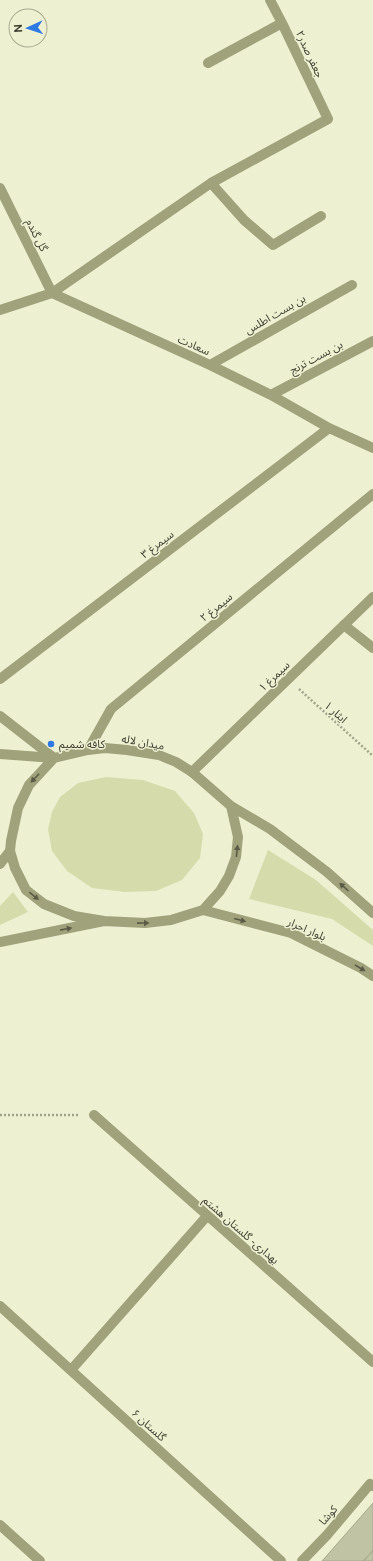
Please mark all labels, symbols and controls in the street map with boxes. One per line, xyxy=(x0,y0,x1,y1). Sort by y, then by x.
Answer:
north arrow xyxy=(8,8,48,48)
text: N xyxy=(12,24,24,33)
street label: جعفر صدر۲ xyxy=(293,28,326,80)
street label: گل گندم xyxy=(22,217,50,255)
street label: بن بست اطلس xyxy=(243,292,308,337)
street label: سعادت xyxy=(176,333,212,357)
street label: بن بست ترنج xyxy=(288,338,345,378)
street label: سیمرغ ۳ xyxy=(138,528,177,562)
street label: سیمرغ ۲ xyxy=(197,590,236,625)
street label: سیمرغ ۱ xyxy=(256,658,293,695)
street label: ایثار ۱ xyxy=(322,699,350,726)
street label: میدان لاله xyxy=(121,732,166,753)
place label: کافه شمیم xyxy=(59,738,105,753)
marker: کافه شمیم xyxy=(46,739,56,749)
one-way arrow xyxy=(30,773,39,783)
one-way arrow xyxy=(233,845,240,857)
one-way arrow xyxy=(339,882,349,891)
one-way arrow xyxy=(28,891,39,900)
street label: بلوار احرار xyxy=(285,915,328,944)
one-way arrow xyxy=(234,917,246,923)
one-way arrow xyxy=(137,920,150,926)
one-way arrow xyxy=(60,925,72,931)
one-way arrow xyxy=(354,964,366,971)
street label: بهداری - گلستان هشتم xyxy=(199,1194,281,1268)
street label: گلستان ۶ xyxy=(129,1407,169,1444)
street label: کوشا xyxy=(316,1503,341,1528)

